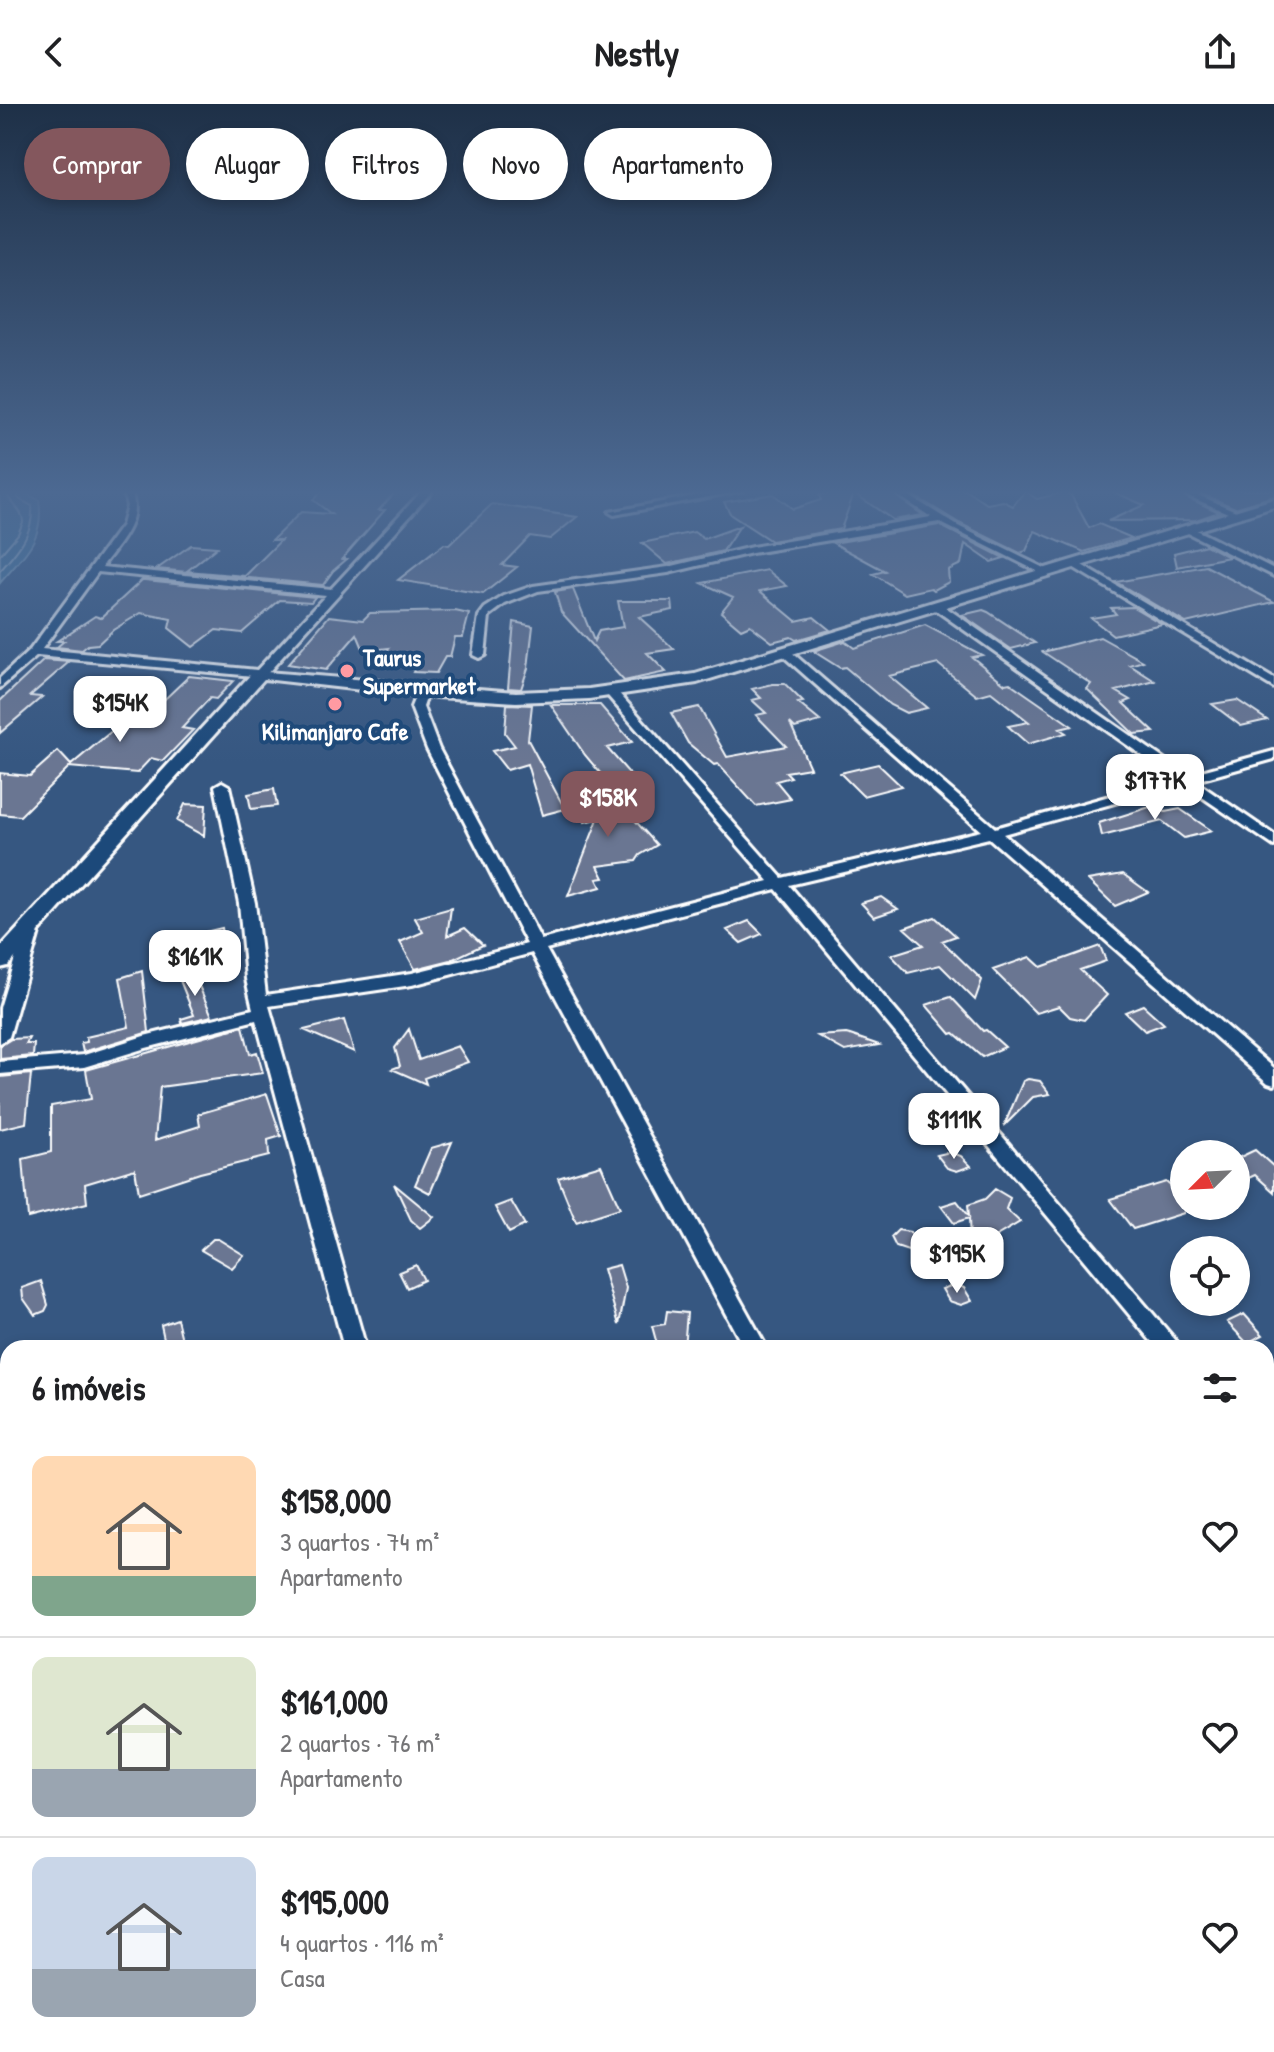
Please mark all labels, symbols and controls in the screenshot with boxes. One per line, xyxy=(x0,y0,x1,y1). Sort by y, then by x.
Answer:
text: Nestly xyxy=(595,28,679,77)
icon: back xyxy=(32,30,76,74)
icon: share xyxy=(1198,30,1242,74)
chip: Comprar xyxy=(24,128,170,200)
chip: Alugar xyxy=(186,128,309,200)
chip: Filtros xyxy=(325,128,447,200)
chip: Novo xyxy=(463,128,568,200)
chip: Apartamento xyxy=(584,128,772,200)
place label: Taurus Supermarket xyxy=(362,641,476,702)
marker: Taurus Supermarket xyxy=(338,662,356,680)
pin: $154K xyxy=(64,676,176,744)
text: $154K xyxy=(92,684,148,719)
marker: Kilimanjaro Cafe xyxy=(326,695,344,713)
place label: Kilimanjaro Cafe xyxy=(262,715,409,747)
pin: $177K xyxy=(1099,754,1211,822)
text: $177K xyxy=(1124,762,1186,797)
pin: $158K xyxy=(552,771,664,839)
text: $158K xyxy=(579,779,637,814)
pin: $161K xyxy=(139,930,251,998)
text: $161K xyxy=(167,938,223,973)
pin: $111K xyxy=(898,1093,1010,1161)
text: $111K xyxy=(926,1101,982,1136)
north arrow xyxy=(1170,1140,1250,1220)
map controls xyxy=(1170,1140,1250,1316)
pin: $195K xyxy=(901,1227,1013,1295)
text: $195K xyxy=(929,1235,985,1270)
button: locate xyxy=(1170,1236,1250,1316)
text: 6 imóveis xyxy=(32,1365,146,1411)
icon: filters xyxy=(1198,1366,1242,1410)
text: $158,000 xyxy=(280,1478,391,1524)
icon: home xyxy=(96,1488,192,1584)
icon: heart xyxy=(1198,1514,1242,1558)
text: 3 quartos · 74 m² xyxy=(280,1524,439,1559)
text: Apartamento xyxy=(280,1559,402,1594)
text: $161,000 xyxy=(280,1679,388,1725)
icon: home xyxy=(96,1689,192,1785)
icon: heart xyxy=(1198,1715,1242,1759)
text: 2 quartos · 76 m² xyxy=(280,1725,440,1760)
text: Apartamento xyxy=(280,1760,402,1795)
text: $195,000 xyxy=(280,1879,389,1925)
icon: home xyxy=(96,1889,192,1985)
icon: heart xyxy=(1198,1915,1242,1959)
text: 4 quartos · 116 m² xyxy=(280,1925,444,1960)
text: Casa xyxy=(280,1960,325,1995)

